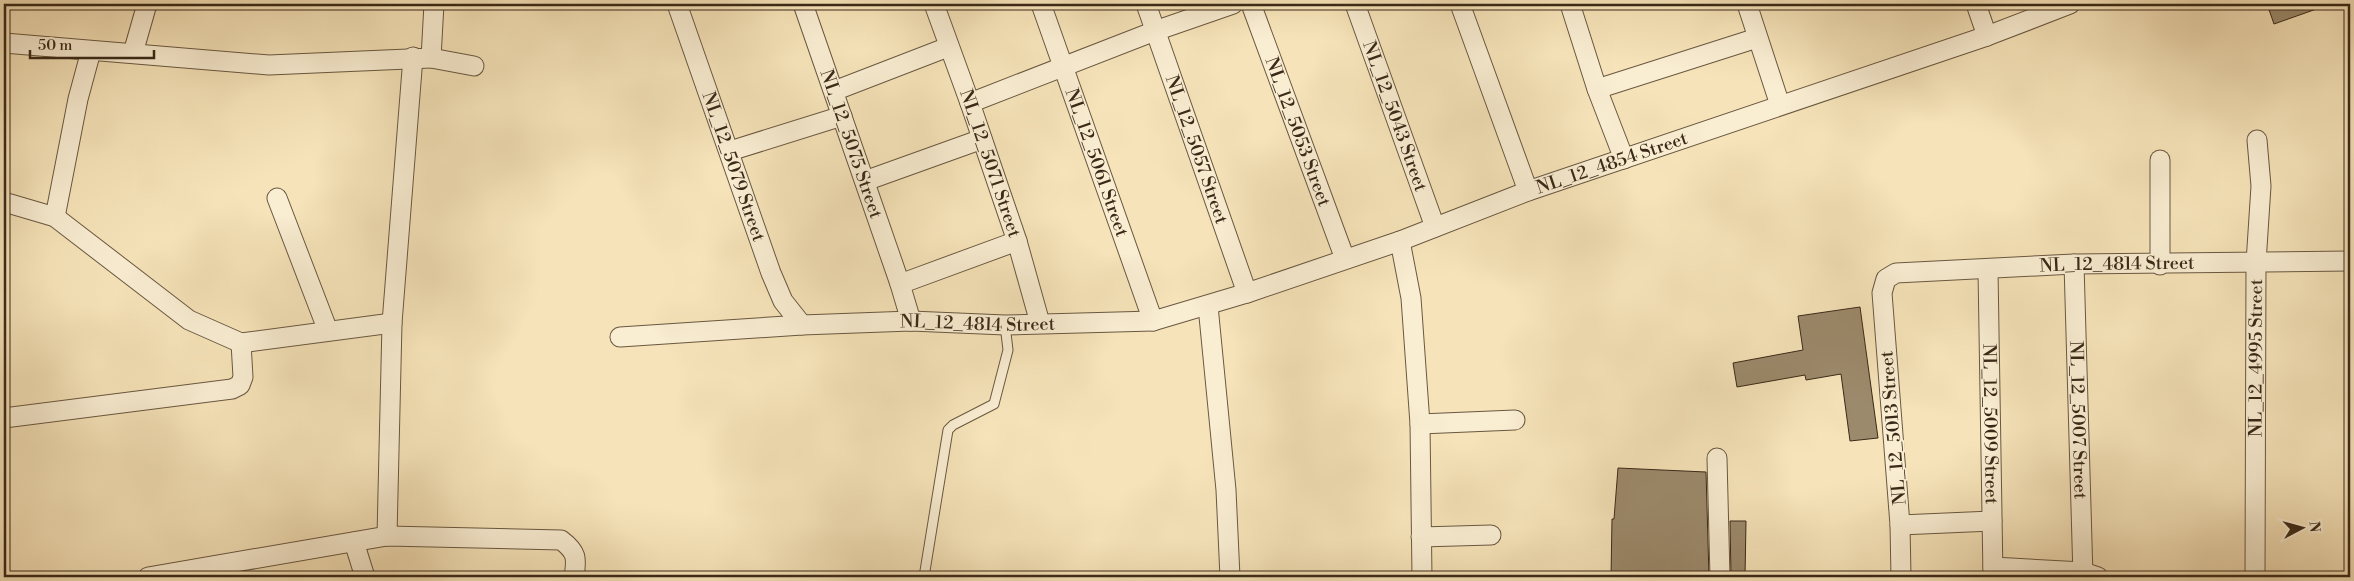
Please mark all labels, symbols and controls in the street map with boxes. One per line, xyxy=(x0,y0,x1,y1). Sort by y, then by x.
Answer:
scale bar xyxy=(30,28,154,60)
text: 50 m xyxy=(38,36,72,55)
street label: NL_12_5043 Street xyxy=(1357,38,1432,195)
street label: NL_12_5053 Street xyxy=(1260,54,1336,210)
street label: NL_12_5075 Street xyxy=(815,67,888,222)
street label: NL_12_5057 Street xyxy=(1160,72,1233,228)
street label: NL_12_5061 Street xyxy=(1060,85,1133,240)
street label: NL_12_5071 Street xyxy=(954,86,1026,241)
street label: NL_12_5079 Street xyxy=(697,89,770,245)
street label: NL_12_4854 Street xyxy=(1533,127,1691,199)
street label: NL_12_4814 Street xyxy=(2039,252,2195,278)
street label: NL_12_4995 Street xyxy=(2244,278,2268,437)
street label: NL_12_4814 Street xyxy=(900,310,1056,337)
street label: NL_12_5007 Street xyxy=(2064,340,2092,500)
street label: NL_12_5009 Street xyxy=(1977,344,2003,505)
street label: NL_12_5013 Street xyxy=(1875,349,1912,506)
north arrow xyxy=(2276,504,2326,554)
text: N xyxy=(2304,520,2323,533)

